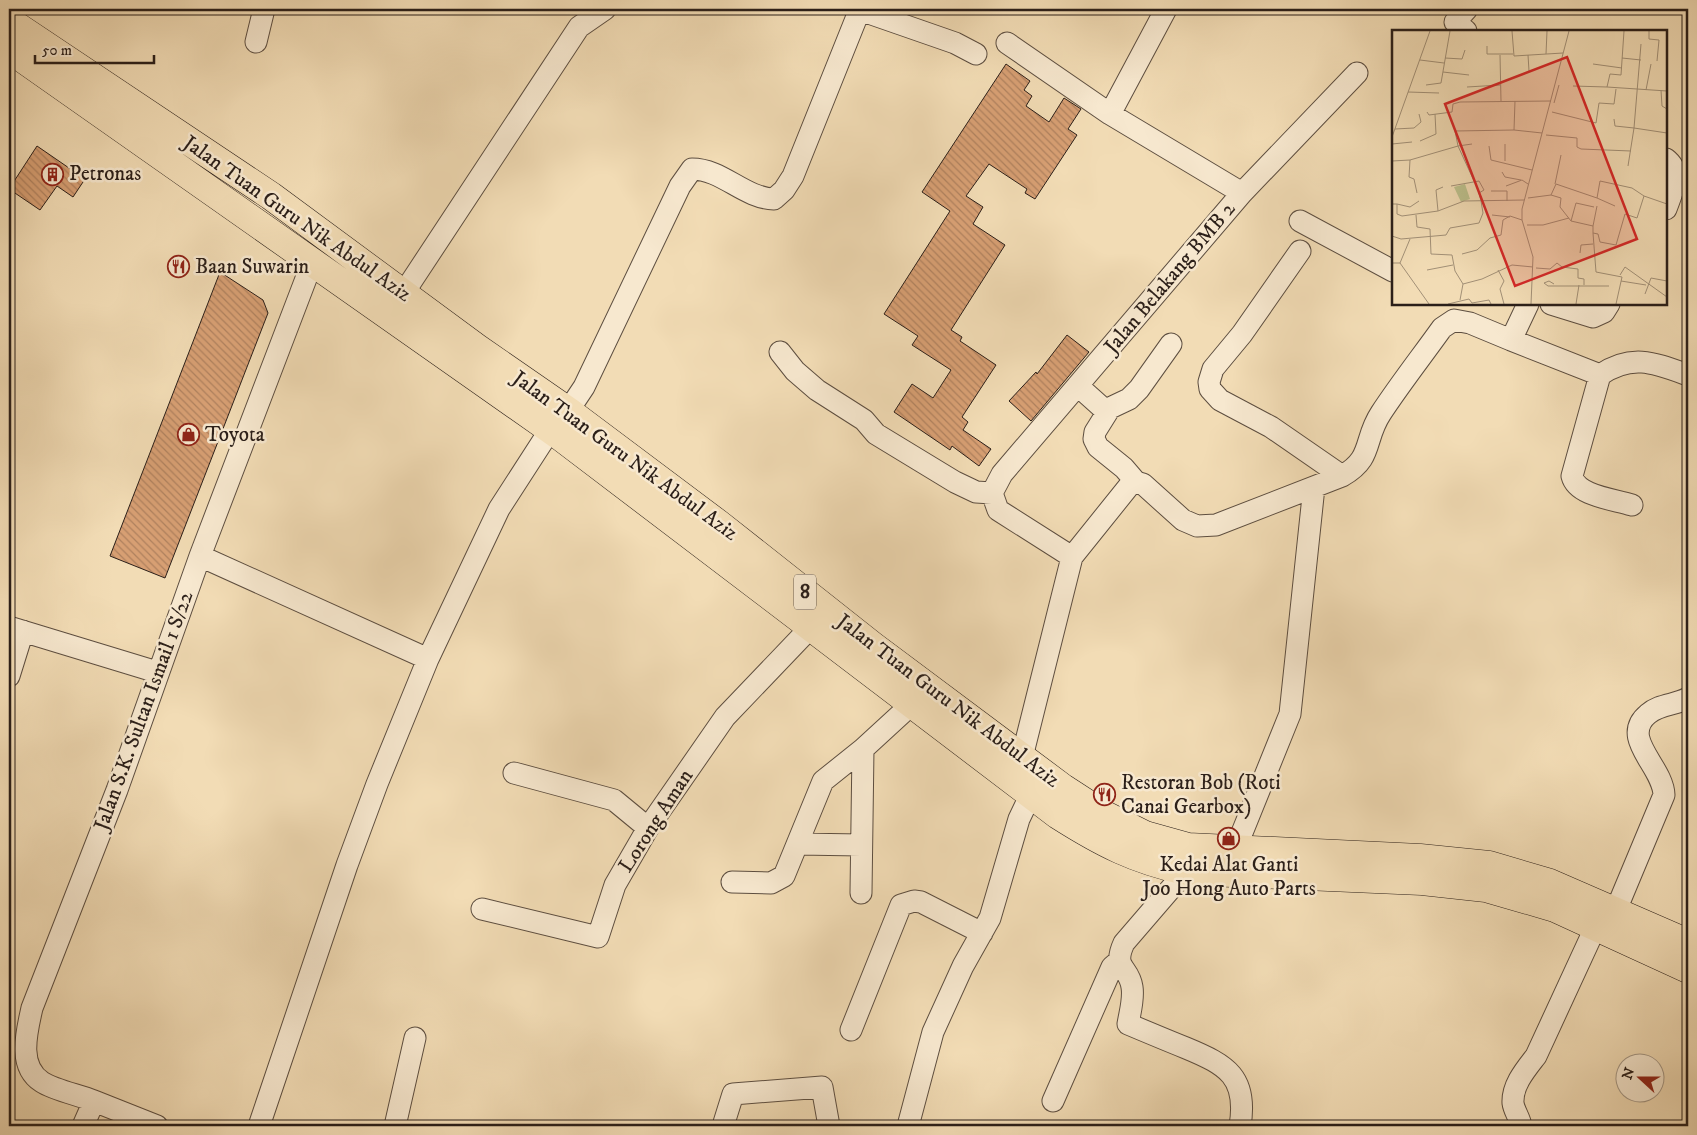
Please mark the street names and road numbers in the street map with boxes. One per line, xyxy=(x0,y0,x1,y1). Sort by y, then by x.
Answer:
street label: Jalan Tuan Guru Nik Abdul Aziz xyxy=(176,129,416,308)
street label: Jalan Belakang BMB 2 xyxy=(1098,196,1242,361)
street label: Jalan Tuan Guru Nik Abdul Aziz xyxy=(506,364,743,547)
road number: 8 xyxy=(794,574,816,610)
street label: Jalan S.K. Sultan Ismail 1 S/22 xyxy=(88,587,200,836)
street label: Jalan Tuan Guru Nik Abdul Aziz xyxy=(830,607,1065,793)
street label: Lorong Aman xyxy=(613,764,699,878)

